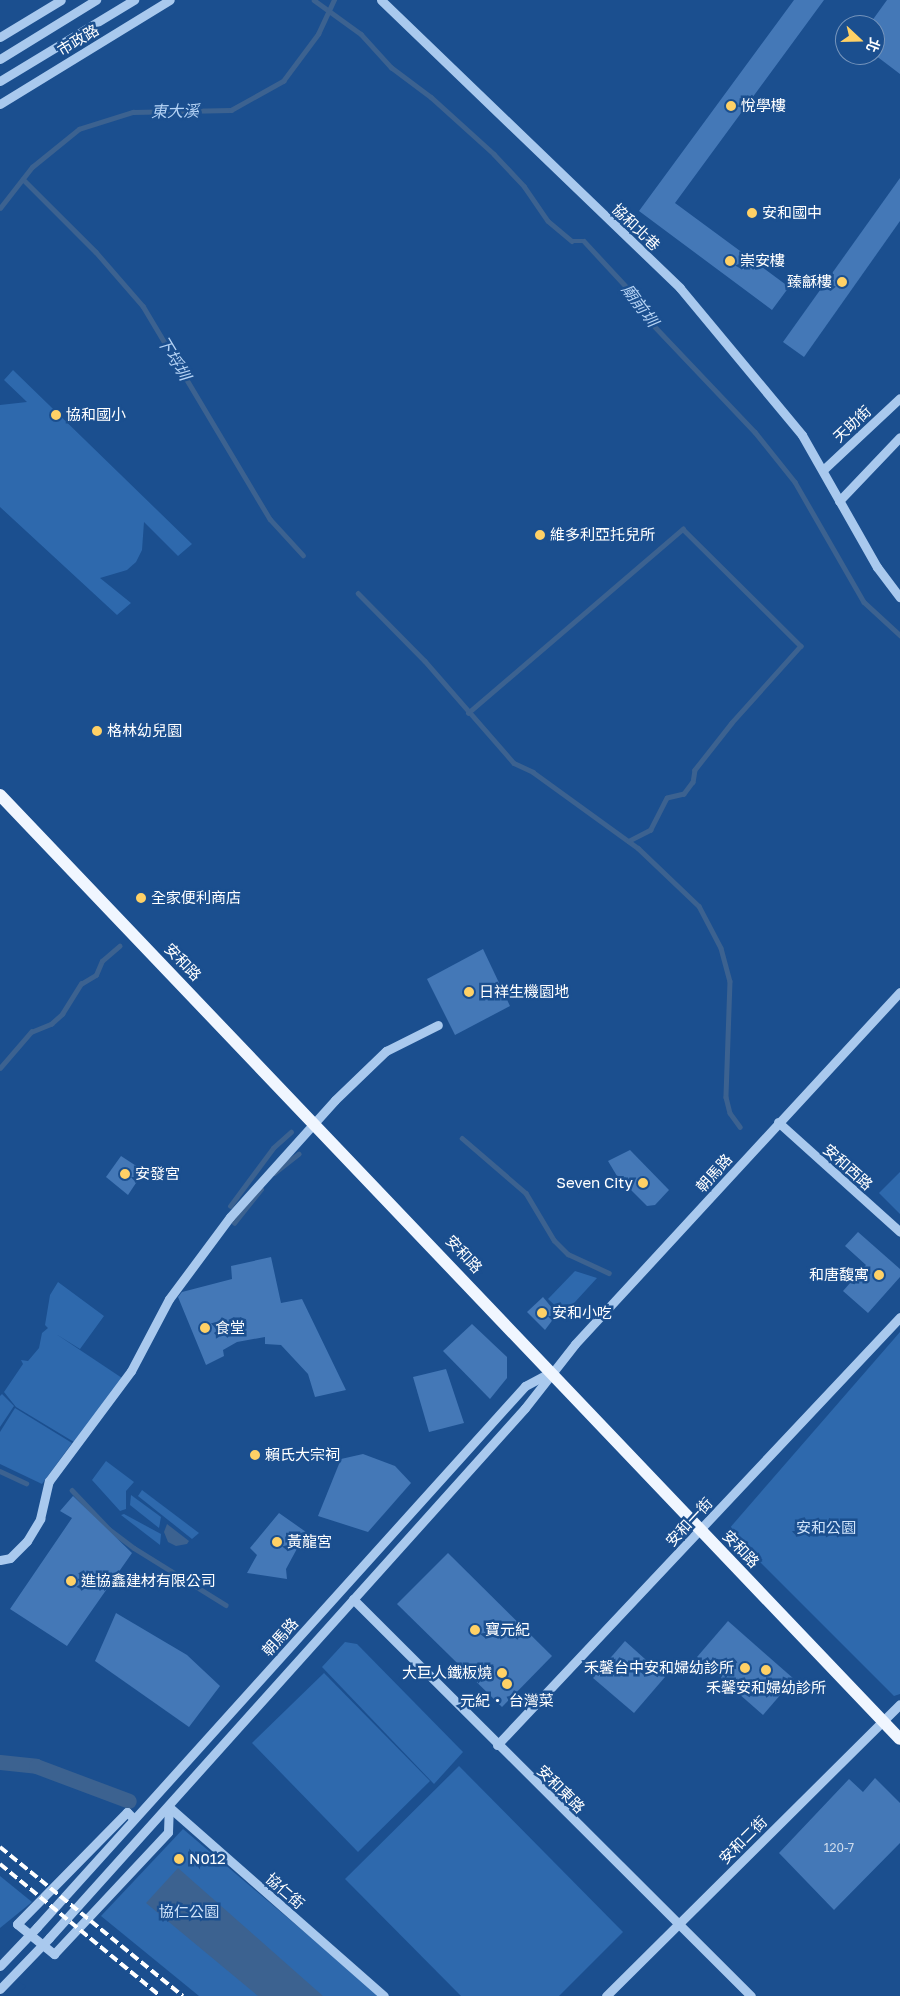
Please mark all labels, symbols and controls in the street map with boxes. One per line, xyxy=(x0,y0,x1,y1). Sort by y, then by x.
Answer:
north arrow xyxy=(835,15,885,65)
street label: 市政路 xyxy=(54,21,102,59)
text: 北 xyxy=(863,36,884,55)
place label: 悅學樓 xyxy=(741,97,786,115)
marker: 悅學樓 xyxy=(725,100,737,112)
water label: 東大溪 xyxy=(151,101,199,121)
street label: 協和北巷 xyxy=(608,200,664,254)
place label: 安和國中 xyxy=(762,204,822,222)
marker: 安和國中 xyxy=(746,207,758,219)
place label: 崇安樓 xyxy=(740,252,785,270)
marker: 崇安樓 xyxy=(724,255,736,267)
place label: 臻龢樓 xyxy=(787,273,832,291)
marker: 臻龢樓 xyxy=(836,276,848,288)
water label: 廟前圳 xyxy=(618,280,662,330)
water label: 下埒圳 xyxy=(153,332,195,384)
street label: 天助街 xyxy=(829,402,875,446)
place label: 協和國小 xyxy=(66,406,126,424)
marker: 協和國小 xyxy=(50,409,62,421)
place label: 維多利亞托兒所 xyxy=(550,526,655,544)
marker: 維多利亞托兒所 xyxy=(534,529,546,541)
place label: 格林幼兒園 xyxy=(107,722,182,740)
marker: 格林幼兒園 xyxy=(91,725,103,737)
place label: 全家便利商店 xyxy=(151,889,241,907)
marker: 全家便利商店 xyxy=(135,892,147,904)
street label: 安和路 xyxy=(161,940,205,984)
place label: 日祥生機園地 xyxy=(479,983,569,1001)
marker: 日祥生機園地 xyxy=(463,986,475,998)
street label: 安和西路 xyxy=(820,1140,876,1194)
street label: 朝馬路 xyxy=(692,1150,736,1196)
place label: 安發宮 xyxy=(135,1165,180,1183)
marker: 安發宮 xyxy=(119,1168,131,1180)
place label: Seven City xyxy=(556,1174,633,1192)
marker: Seven City xyxy=(637,1177,649,1189)
street label: 安和路 xyxy=(442,1231,486,1277)
place label: 和唐馥寓 xyxy=(809,1266,869,1284)
marker: 和唐馥寓 xyxy=(873,1269,885,1281)
place label: 安和小吃 xyxy=(552,1304,612,1322)
marker: 安和小吃 xyxy=(536,1307,548,1319)
place label: 食堂 xyxy=(215,1319,245,1337)
marker: 食堂 xyxy=(199,1322,211,1334)
place label: 賴氏大宗祠 xyxy=(265,1446,340,1464)
marker: 賴氏大宗祠 xyxy=(249,1449,261,1461)
street label: 安和一街 xyxy=(662,1494,716,1550)
park label: 安和公園 xyxy=(796,1519,856,1537)
street label: 安和路 xyxy=(719,1527,763,1571)
place label: 黃龍宮 xyxy=(287,1533,332,1551)
marker: 黃龍宮 xyxy=(271,1536,283,1548)
place label: 進協鑫建材有限公司 xyxy=(81,1572,216,1590)
marker: 進協鑫建材有限公司 xyxy=(65,1575,77,1587)
street label: 朝馬路 xyxy=(258,1614,302,1660)
place label: 寶元紀 xyxy=(485,1621,530,1639)
marker: 寶元紀 xyxy=(469,1624,481,1636)
place label: 禾馨台中安和婦幼診所 xyxy=(584,1659,734,1677)
marker: 禾馨台中安和婦幼診所 xyxy=(738,1661,752,1675)
marker: 禾馨安和婦幼診所 xyxy=(759,1663,773,1677)
place label: 大巨人鐵板燒 xyxy=(402,1664,492,1682)
marker: 大巨人鐵板燒 xyxy=(496,1667,508,1679)
marker: 元紀‧ 台灣菜 xyxy=(501,1678,513,1690)
place label: 禾馨安和婦幼診所 xyxy=(706,1679,826,1697)
place label: 元紀‧ 台灣菜 xyxy=(460,1692,554,1710)
street label: 安和東路 xyxy=(533,1761,589,1817)
street label: 安和二街 xyxy=(715,1812,771,1868)
house number: 120-7 xyxy=(824,1841,854,1855)
place label: N012 xyxy=(189,1850,226,1868)
marker: N012 xyxy=(173,1853,185,1865)
street label: 協仁街 xyxy=(262,1869,308,1913)
park label: 協仁公園 xyxy=(159,1903,219,1921)

